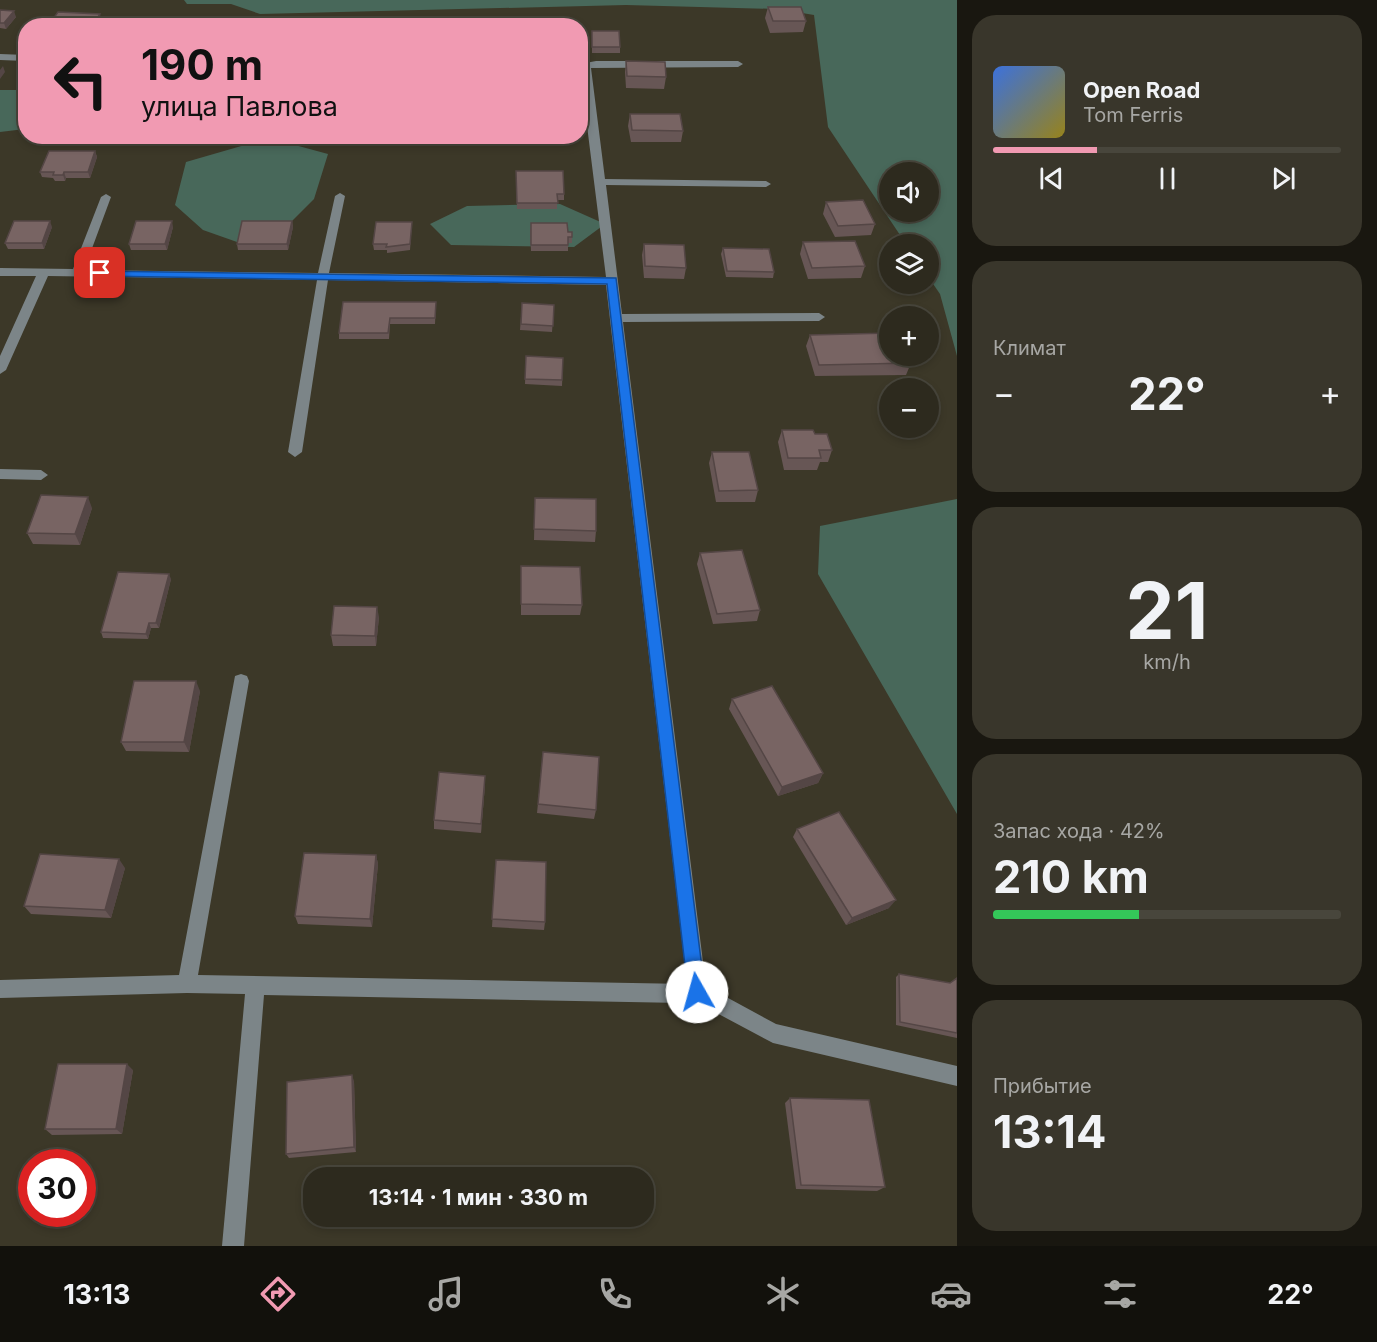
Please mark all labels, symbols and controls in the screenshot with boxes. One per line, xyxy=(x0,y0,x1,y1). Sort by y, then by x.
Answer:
text: 190 m xyxy=(141,39,263,90)
icon: left xyxy=(42,42,120,120)
text: Open Road xyxy=(1083,77,1200,103)
text: улица Павлова xyxy=(141,90,338,123)
text: Tom Ferris xyxy=(1083,103,1183,127)
map controls xyxy=(879,162,939,438)
button: sound xyxy=(879,162,939,222)
icon: previous xyxy=(1035,162,1068,195)
icon: pause xyxy=(1151,162,1184,195)
icon: next xyxy=(1267,162,1300,195)
button: layers xyxy=(879,234,939,294)
pin xyxy=(74,247,125,298)
icon: arrive xyxy=(83,256,116,289)
button: + xyxy=(879,306,939,366)
text: Климат xyxy=(993,336,1066,360)
text: 22° xyxy=(1128,366,1206,421)
text: − xyxy=(993,373,1015,413)
text: + xyxy=(1319,373,1341,413)
button: − xyxy=(879,378,939,438)
text: 21 xyxy=(1126,563,1208,658)
text: km/h xyxy=(1143,650,1191,674)
text: Запас хода · 42% xyxy=(993,819,1165,843)
text: 210 km xyxy=(993,849,1149,904)
position arrow xyxy=(665,960,729,1024)
text: Прибытие xyxy=(993,1074,1092,1098)
text: 13:14 xyxy=(993,1104,1106,1159)
speed limit sign: 30 xyxy=(18,1149,96,1227)
text: 13:14 · 1 мин · 330 m xyxy=(369,1184,588,1210)
icon: directions xyxy=(257,1273,299,1315)
icon: music xyxy=(425,1273,467,1315)
icon: phone xyxy=(594,1273,636,1315)
icon: climate xyxy=(762,1273,804,1315)
icon: car xyxy=(930,1273,972,1315)
icon: filters xyxy=(1099,1273,1141,1315)
text: 13:13 xyxy=(63,1278,130,1311)
text: 22° xyxy=(1267,1278,1314,1311)

